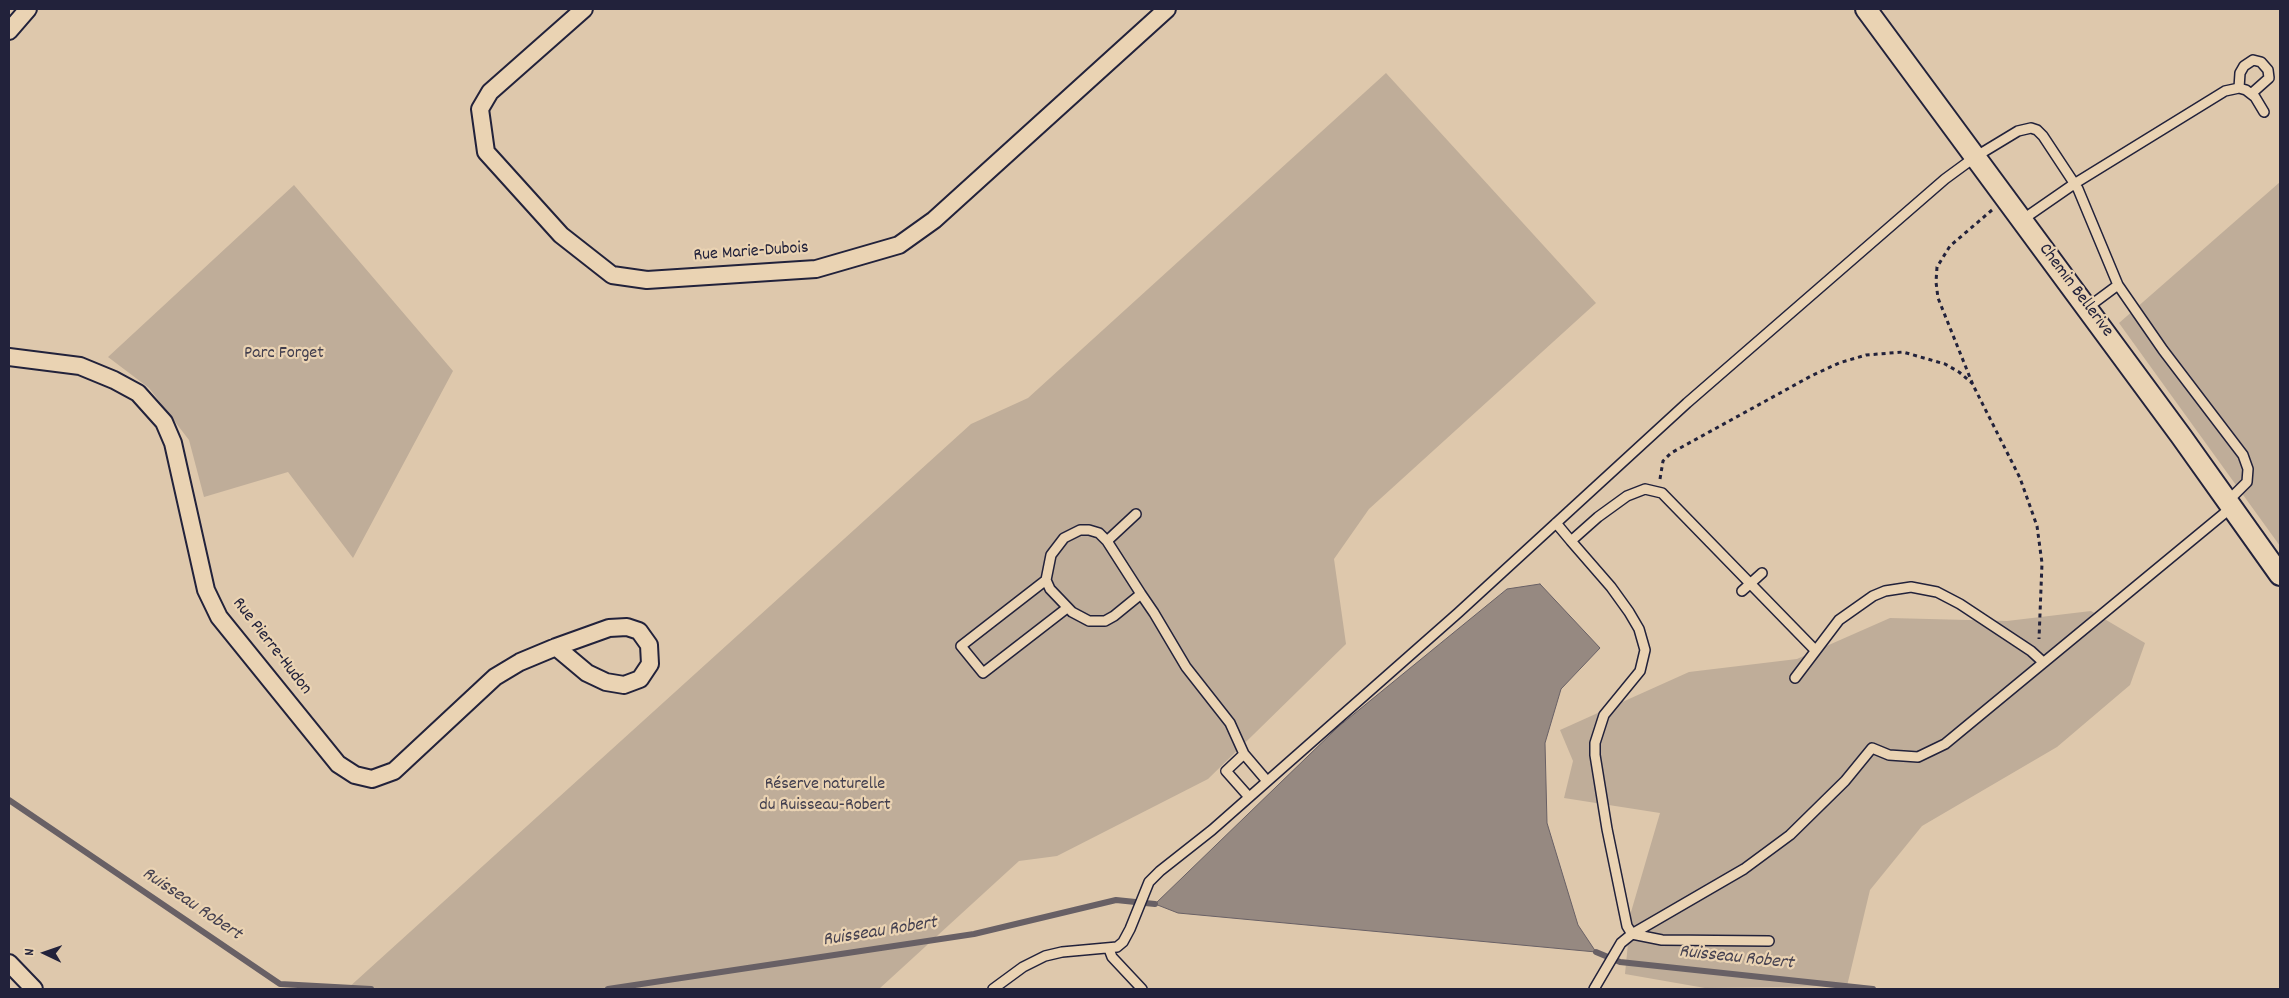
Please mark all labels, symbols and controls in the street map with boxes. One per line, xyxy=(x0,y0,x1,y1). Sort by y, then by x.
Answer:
street label: Rue Marie-Dubois xyxy=(693,238,809,268)
street label: Chemin Bellerive xyxy=(2033,240,2117,342)
park label: Parc Forget xyxy=(244,344,324,366)
street label: Rue Pierre-Hudon xyxy=(226,594,316,700)
park label: Réserve naturelle du Ruisseau-Robert xyxy=(759,775,891,818)
water label: Ruisseau Robert xyxy=(137,863,245,947)
water label: Ruisseau Robert xyxy=(821,913,939,953)
north arrow xyxy=(20,928,70,978)
water label: Ruisseau Robert xyxy=(1678,942,1794,976)
text: N xyxy=(20,948,40,956)

